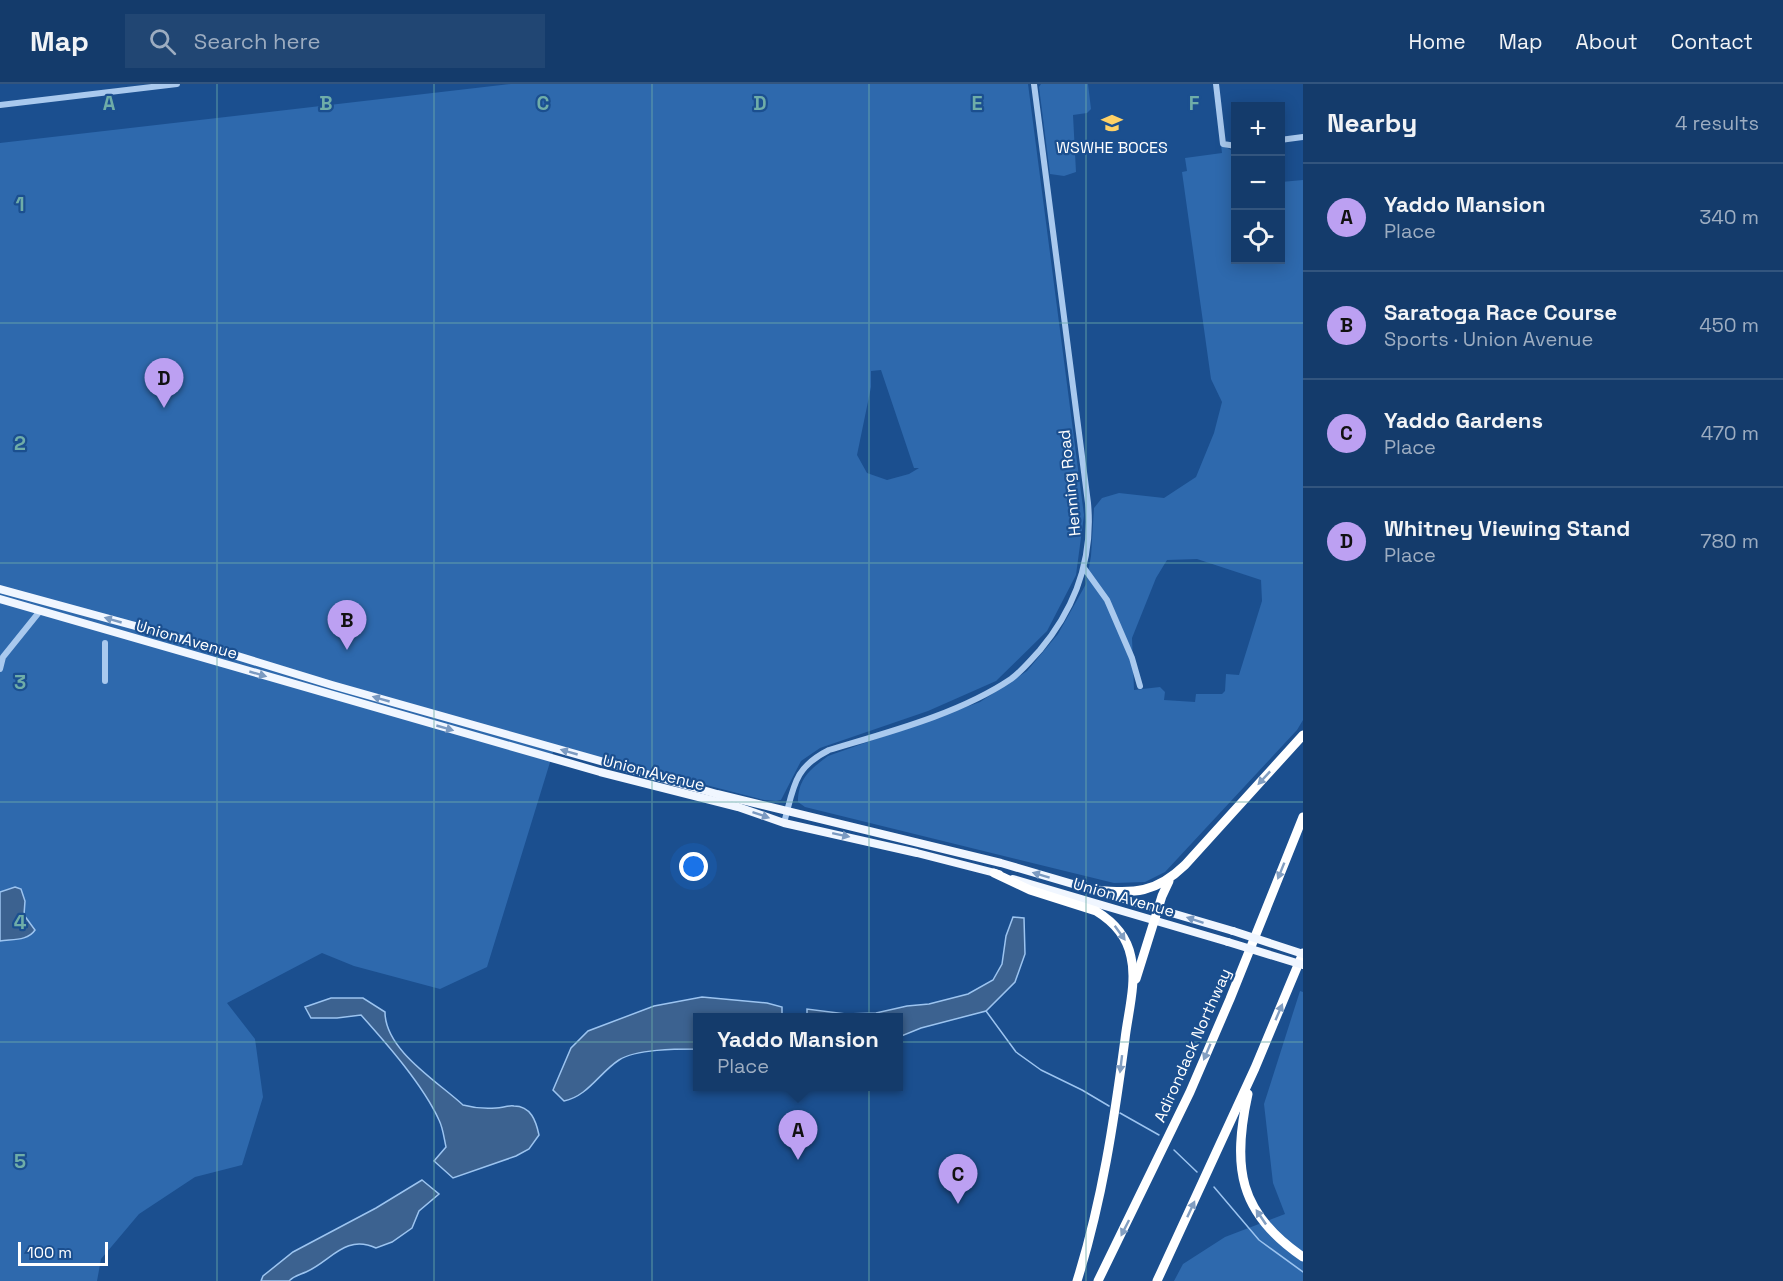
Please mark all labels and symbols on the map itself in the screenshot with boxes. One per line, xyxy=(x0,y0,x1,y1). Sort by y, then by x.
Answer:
text: A xyxy=(103,90,116,116)
text: B xyxy=(319,90,333,116)
text: C xyxy=(537,90,550,116)
text: D xyxy=(753,90,767,116)
text: E xyxy=(971,90,983,116)
text: F xyxy=(1189,90,1200,116)
school or university icon: WSWHE BOCES xyxy=(1100,111,1124,135)
place label: WSWHE BOCES xyxy=(1056,137,1168,158)
text: 1 xyxy=(15,191,25,217)
pin: D xyxy=(144,358,184,408)
street label: Henning Road xyxy=(1053,429,1086,537)
text: 2 xyxy=(14,430,26,456)
pin: B xyxy=(328,600,366,650)
one-way arrow xyxy=(104,615,122,624)
street label: Union Avenue xyxy=(134,615,240,664)
text: 3 xyxy=(14,669,26,695)
one-way arrow xyxy=(249,670,267,679)
one-way arrow xyxy=(372,694,390,703)
one-way arrow xyxy=(436,724,454,733)
one-way arrow xyxy=(560,747,578,756)
street label: Union Avenue xyxy=(601,750,707,795)
one-way arrow xyxy=(1257,771,1271,785)
one-way arrow xyxy=(752,811,770,821)
one-way arrow xyxy=(832,831,851,840)
your location xyxy=(679,852,708,881)
one-way arrow xyxy=(1276,862,1285,880)
one-way arrow xyxy=(1032,870,1050,879)
street label: Union Avenue xyxy=(1071,873,1177,922)
text: 4 xyxy=(14,909,27,935)
one-way arrow xyxy=(1186,914,1204,924)
one-way arrow xyxy=(1114,925,1126,941)
street label: Adirondack Northway xyxy=(1149,965,1236,1125)
one-way arrow xyxy=(1274,1002,1284,1020)
one-way arrow xyxy=(1202,1043,1212,1061)
one-way arrow xyxy=(1117,1055,1126,1074)
pin: A xyxy=(778,1110,818,1160)
text: 5 xyxy=(14,1148,26,1174)
pin: C xyxy=(938,1154,978,1204)
one-way arrow xyxy=(1186,1201,1195,1218)
one-way arrow xyxy=(1256,1209,1267,1225)
one-way arrow xyxy=(1120,1220,1130,1237)
scale bar xyxy=(18,1239,108,1266)

